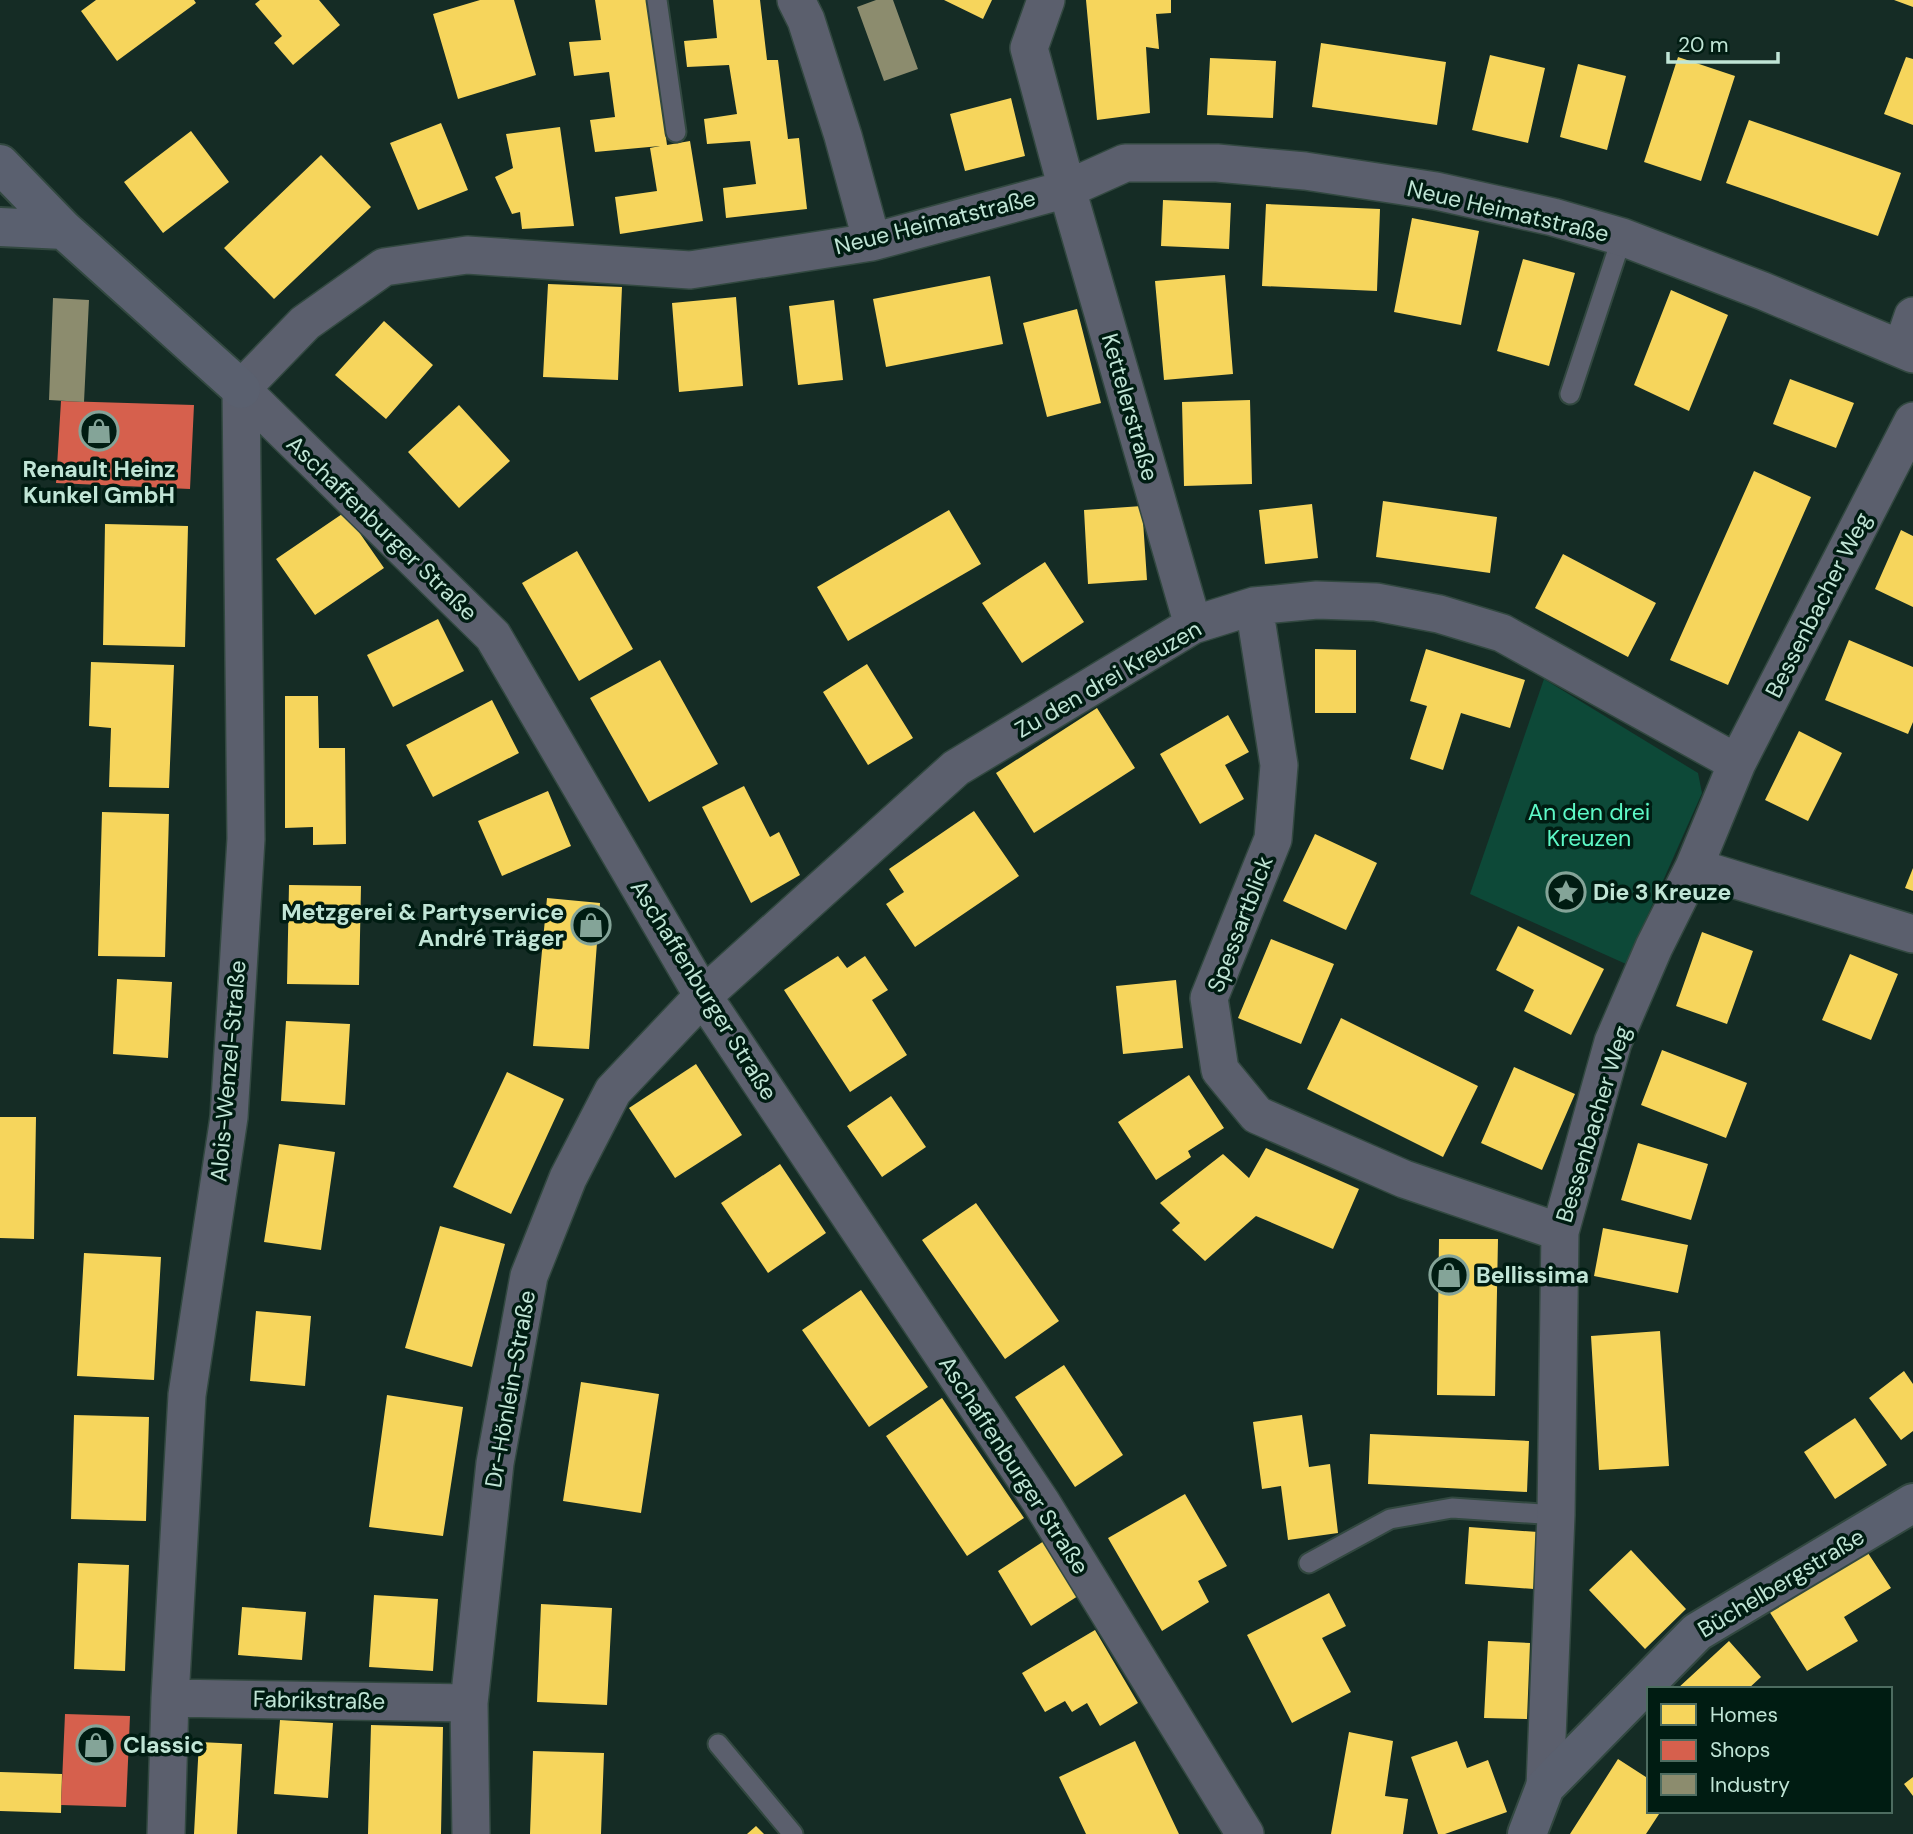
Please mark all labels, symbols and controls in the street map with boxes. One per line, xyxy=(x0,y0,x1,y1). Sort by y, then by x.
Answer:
scale bar xyxy=(1668,21,1778,65)
text: 20 m xyxy=(1678,31,1729,59)
street label: Neue Heimatstraße xyxy=(1404,173,1612,249)
street label: Neue Heimatstraße xyxy=(831,182,1039,262)
street label: Kettelerstraße xyxy=(1095,330,1165,484)
shop icon: Renault Heinz Kunkel GmbH xyxy=(78,410,120,452)
street label: Aschaffenburger Straße xyxy=(280,429,484,627)
place label: Renault Heinz Kunkel GmbH xyxy=(22,454,176,510)
street label: Bessenbacher Weg xyxy=(1758,507,1878,703)
street label: Zu den drei Kreuzen xyxy=(1009,613,1207,745)
park label: An den drei Kreuzen xyxy=(1528,797,1650,853)
street label: Spessartblick xyxy=(1200,851,1280,996)
place icon: Die 3 Kreuze xyxy=(1545,871,1587,913)
street label: Aschaffenburger Straße xyxy=(624,874,784,1106)
place label: Die 3 Kreuze xyxy=(1593,877,1731,907)
place label: Metzgerei & Partyservice André Träger xyxy=(281,897,564,953)
shop icon: Metzgerei & Partyservice André Träger xyxy=(570,904,612,946)
street label: Alois-Wenzel-Straße xyxy=(203,959,253,1183)
street label: Bessenbacher Weg xyxy=(1549,1022,1637,1226)
shop icon: Bellissima xyxy=(1428,1254,1470,1296)
place label: Bellissima xyxy=(1476,1260,1589,1290)
street label: Dr-Hönlein-Straße xyxy=(478,1288,542,1490)
street label: Aschaffenburger Straße xyxy=(932,1350,1096,1580)
street label: Büchelbergstraße xyxy=(1692,1521,1870,1645)
street label: Fabrikstraße xyxy=(253,1684,385,1716)
legend xyxy=(1647,1687,1892,1813)
text: Homes xyxy=(1710,1701,1778,1729)
shop icon: Classic xyxy=(75,1724,117,1766)
place label: Classic xyxy=(123,1730,204,1760)
text: Shops xyxy=(1710,1736,1770,1764)
text: Industry xyxy=(1710,1771,1790,1799)

